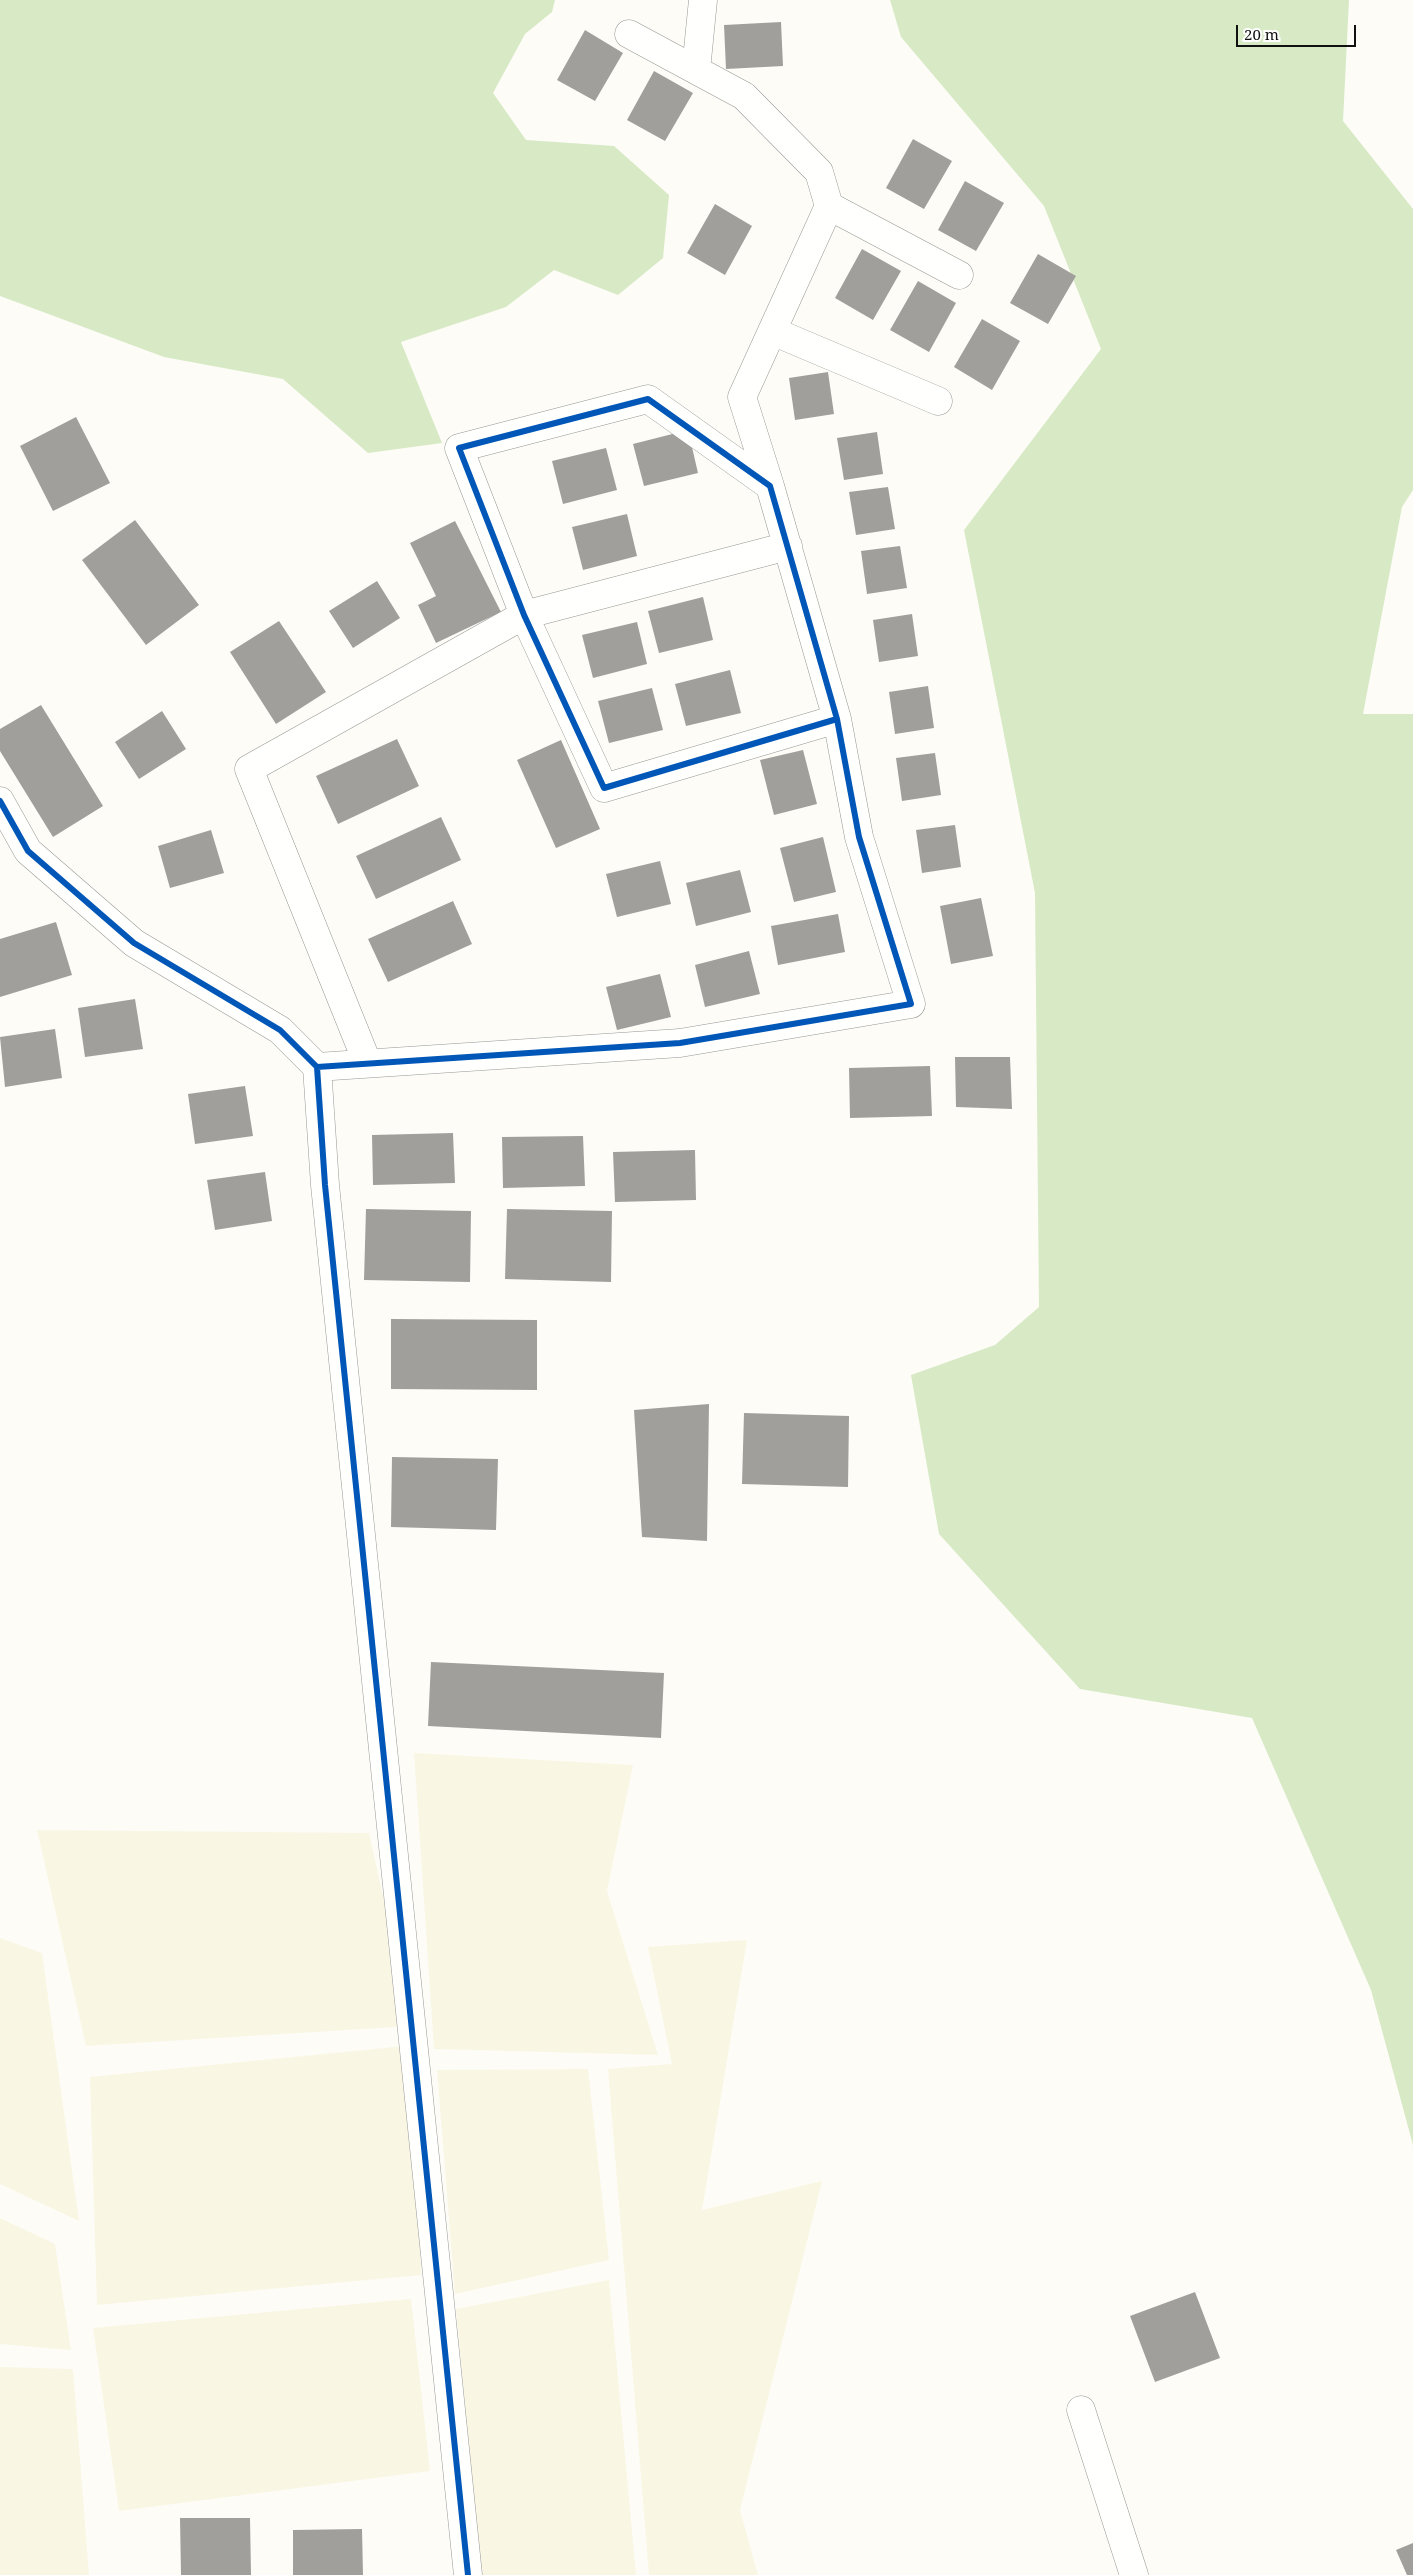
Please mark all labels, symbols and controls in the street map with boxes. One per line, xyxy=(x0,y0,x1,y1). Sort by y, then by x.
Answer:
scale bar xyxy=(1238,15,1358,47)
text: 20 m xyxy=(1244,24,1279,44)

